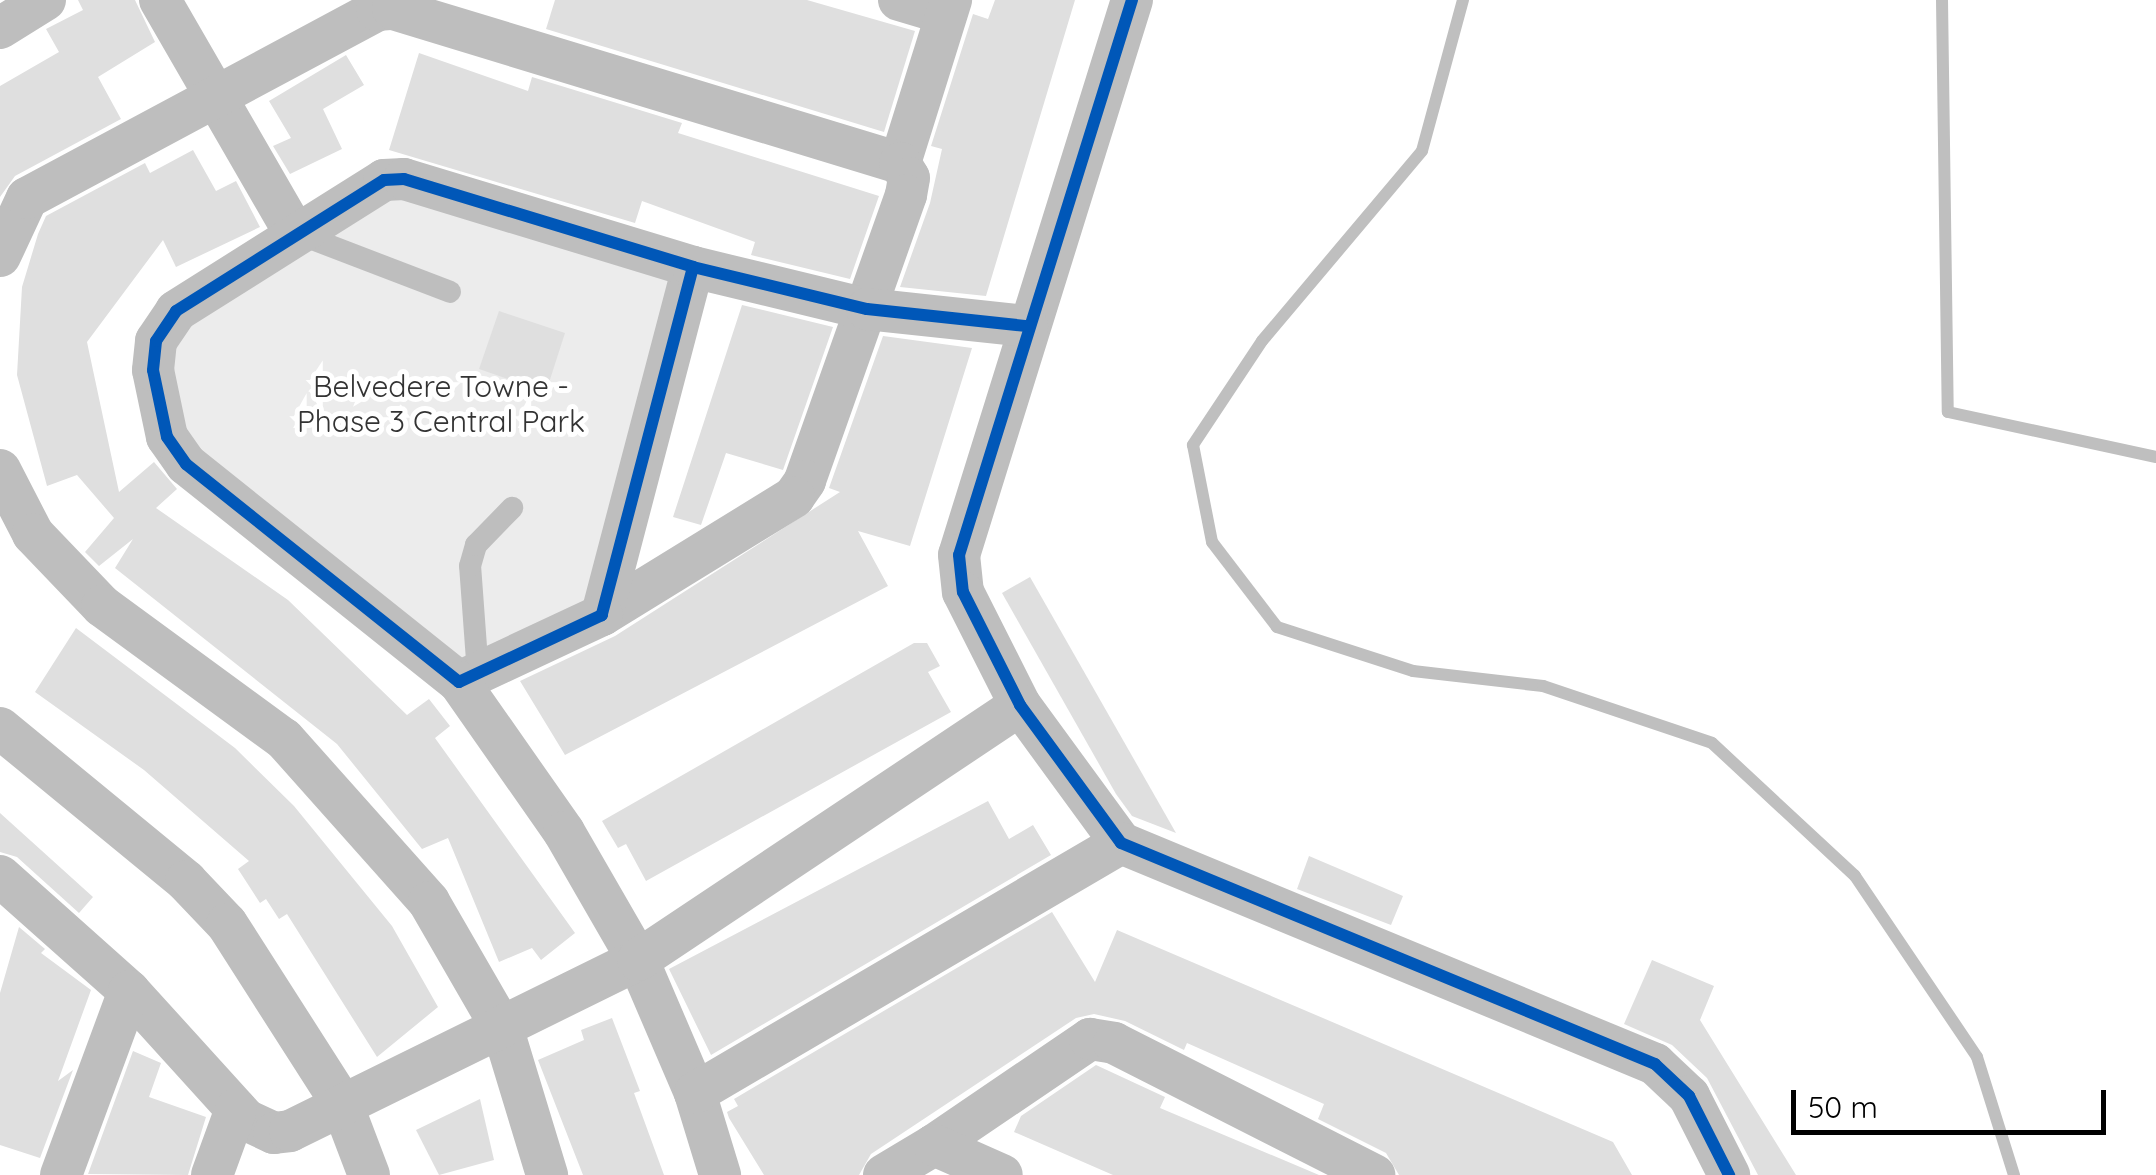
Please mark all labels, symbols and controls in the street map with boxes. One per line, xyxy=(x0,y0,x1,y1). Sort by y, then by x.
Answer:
park label: Belvedere Towne - Phase 3 Central Park xyxy=(297,368,585,438)
scale bar xyxy=(1796,1070,2111,1132)
text: 50 m xyxy=(1808,1088,1878,1126)

